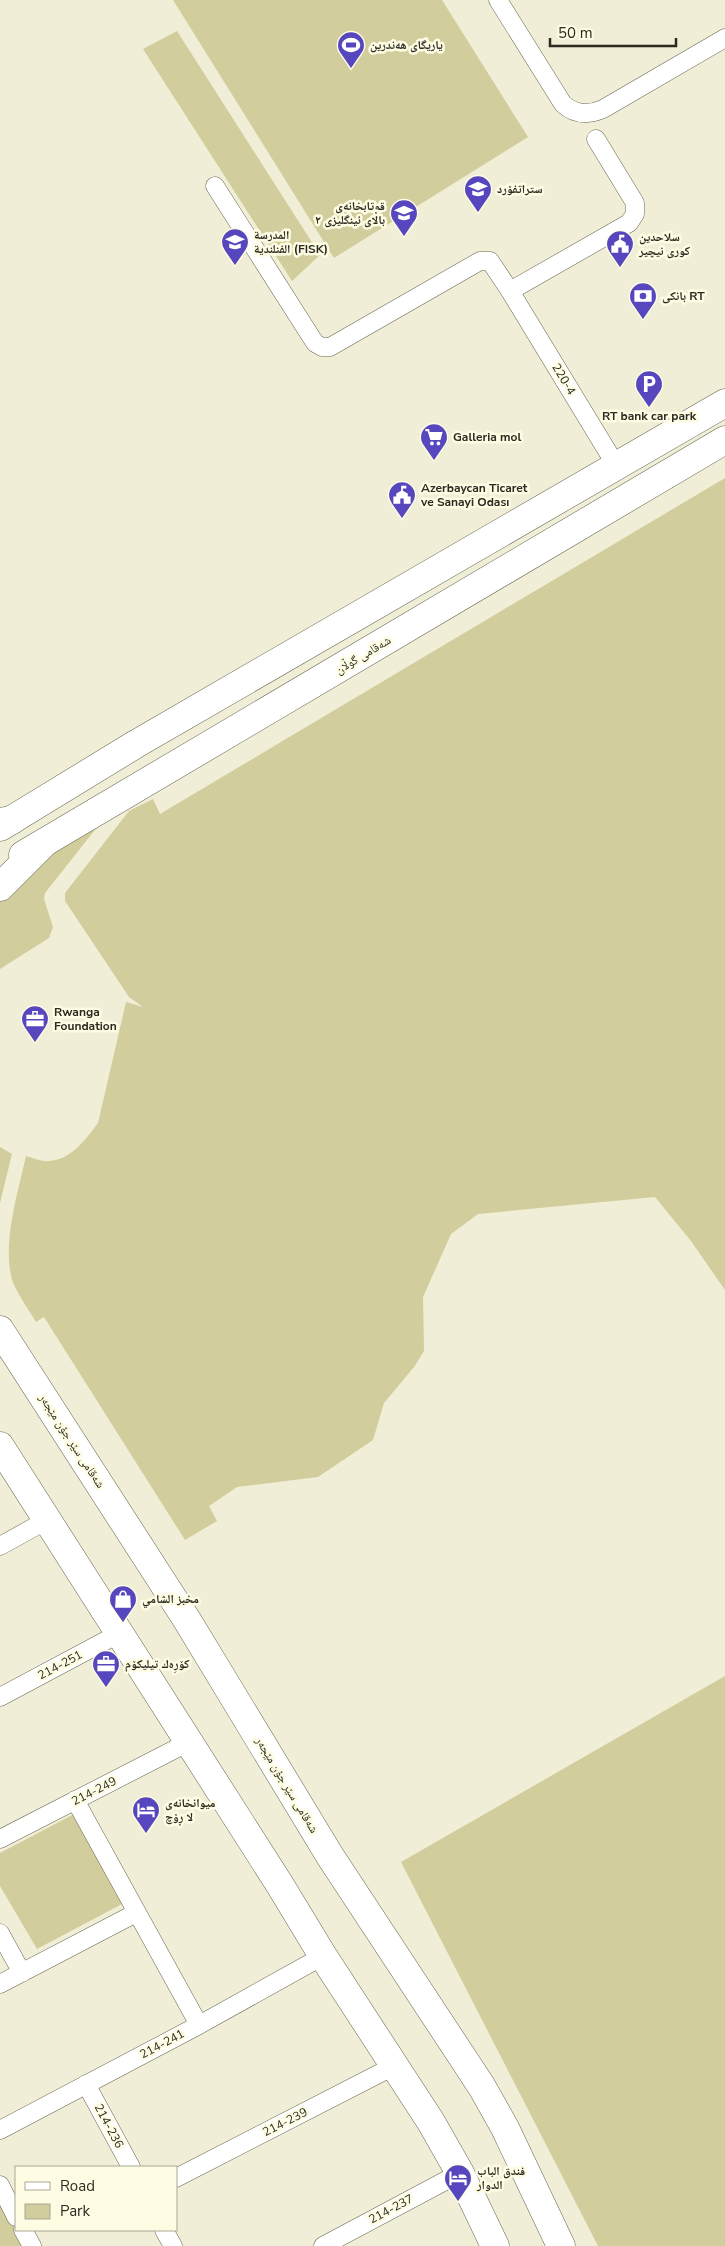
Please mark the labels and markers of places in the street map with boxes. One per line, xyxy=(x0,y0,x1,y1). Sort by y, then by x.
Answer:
sports icon: یاریگای هەندرین xyxy=(336,30,366,69)
place label: یاریگای هەندرین xyxy=(370,37,443,53)
school or university icon: ستراتفۆرد xyxy=(463,174,493,213)
place label: ستراتفۆرد xyxy=(497,181,543,197)
place label: قوتابخانەی باڵای ئینگلیزی ۲ xyxy=(315,198,385,228)
school or university icon: قوتابخانەی باڵای ئینگلیزی ۲ xyxy=(389,198,419,237)
school or university icon: المدرسة الفنلندية (FISK) xyxy=(220,227,250,266)
place label: المدرسة الفنلندية (FISK) xyxy=(254,227,328,257)
public building icon: سلاحدین كوری نیچیر xyxy=(605,229,635,268)
place label: سلاحدین كوری نیچیر xyxy=(638,229,691,259)
bank icon: بانكی RT xyxy=(628,281,658,320)
place label: بانكی RT xyxy=(662,288,705,304)
parking icon: RT bank car park xyxy=(634,369,664,408)
place label: RT bank car park xyxy=(602,408,697,424)
supermarket icon: Galleria mol xyxy=(419,422,449,461)
place label: Galleria mol xyxy=(453,429,522,445)
public building icon: Azerbaycan Ticaret ve Sanayi Odası xyxy=(387,480,417,519)
place label: Azerbaycan Ticaret ve Sanayi Odası xyxy=(420,480,528,510)
office icon: Rwanga Foundation xyxy=(20,1004,50,1043)
place label: Rwanga Foundation xyxy=(54,1004,117,1034)
shop icon: مخبز الشامي xyxy=(108,1584,138,1623)
place label: مخبز الشامي xyxy=(142,1591,199,1609)
office icon: كۆرِەك تيليكۆم xyxy=(91,1649,121,1688)
place label: كۆرِەك تيليكۆم xyxy=(125,1656,190,1674)
hotel icon: میوانخانەی لا ڕۆچ xyxy=(131,1795,161,1834)
place label: میوانخانەی لا ڕۆچ xyxy=(165,1795,216,1826)
hotel icon: فندق الباب الدوار xyxy=(443,2163,473,2202)
place label: فندق الباب الدوار xyxy=(476,2163,525,2193)

